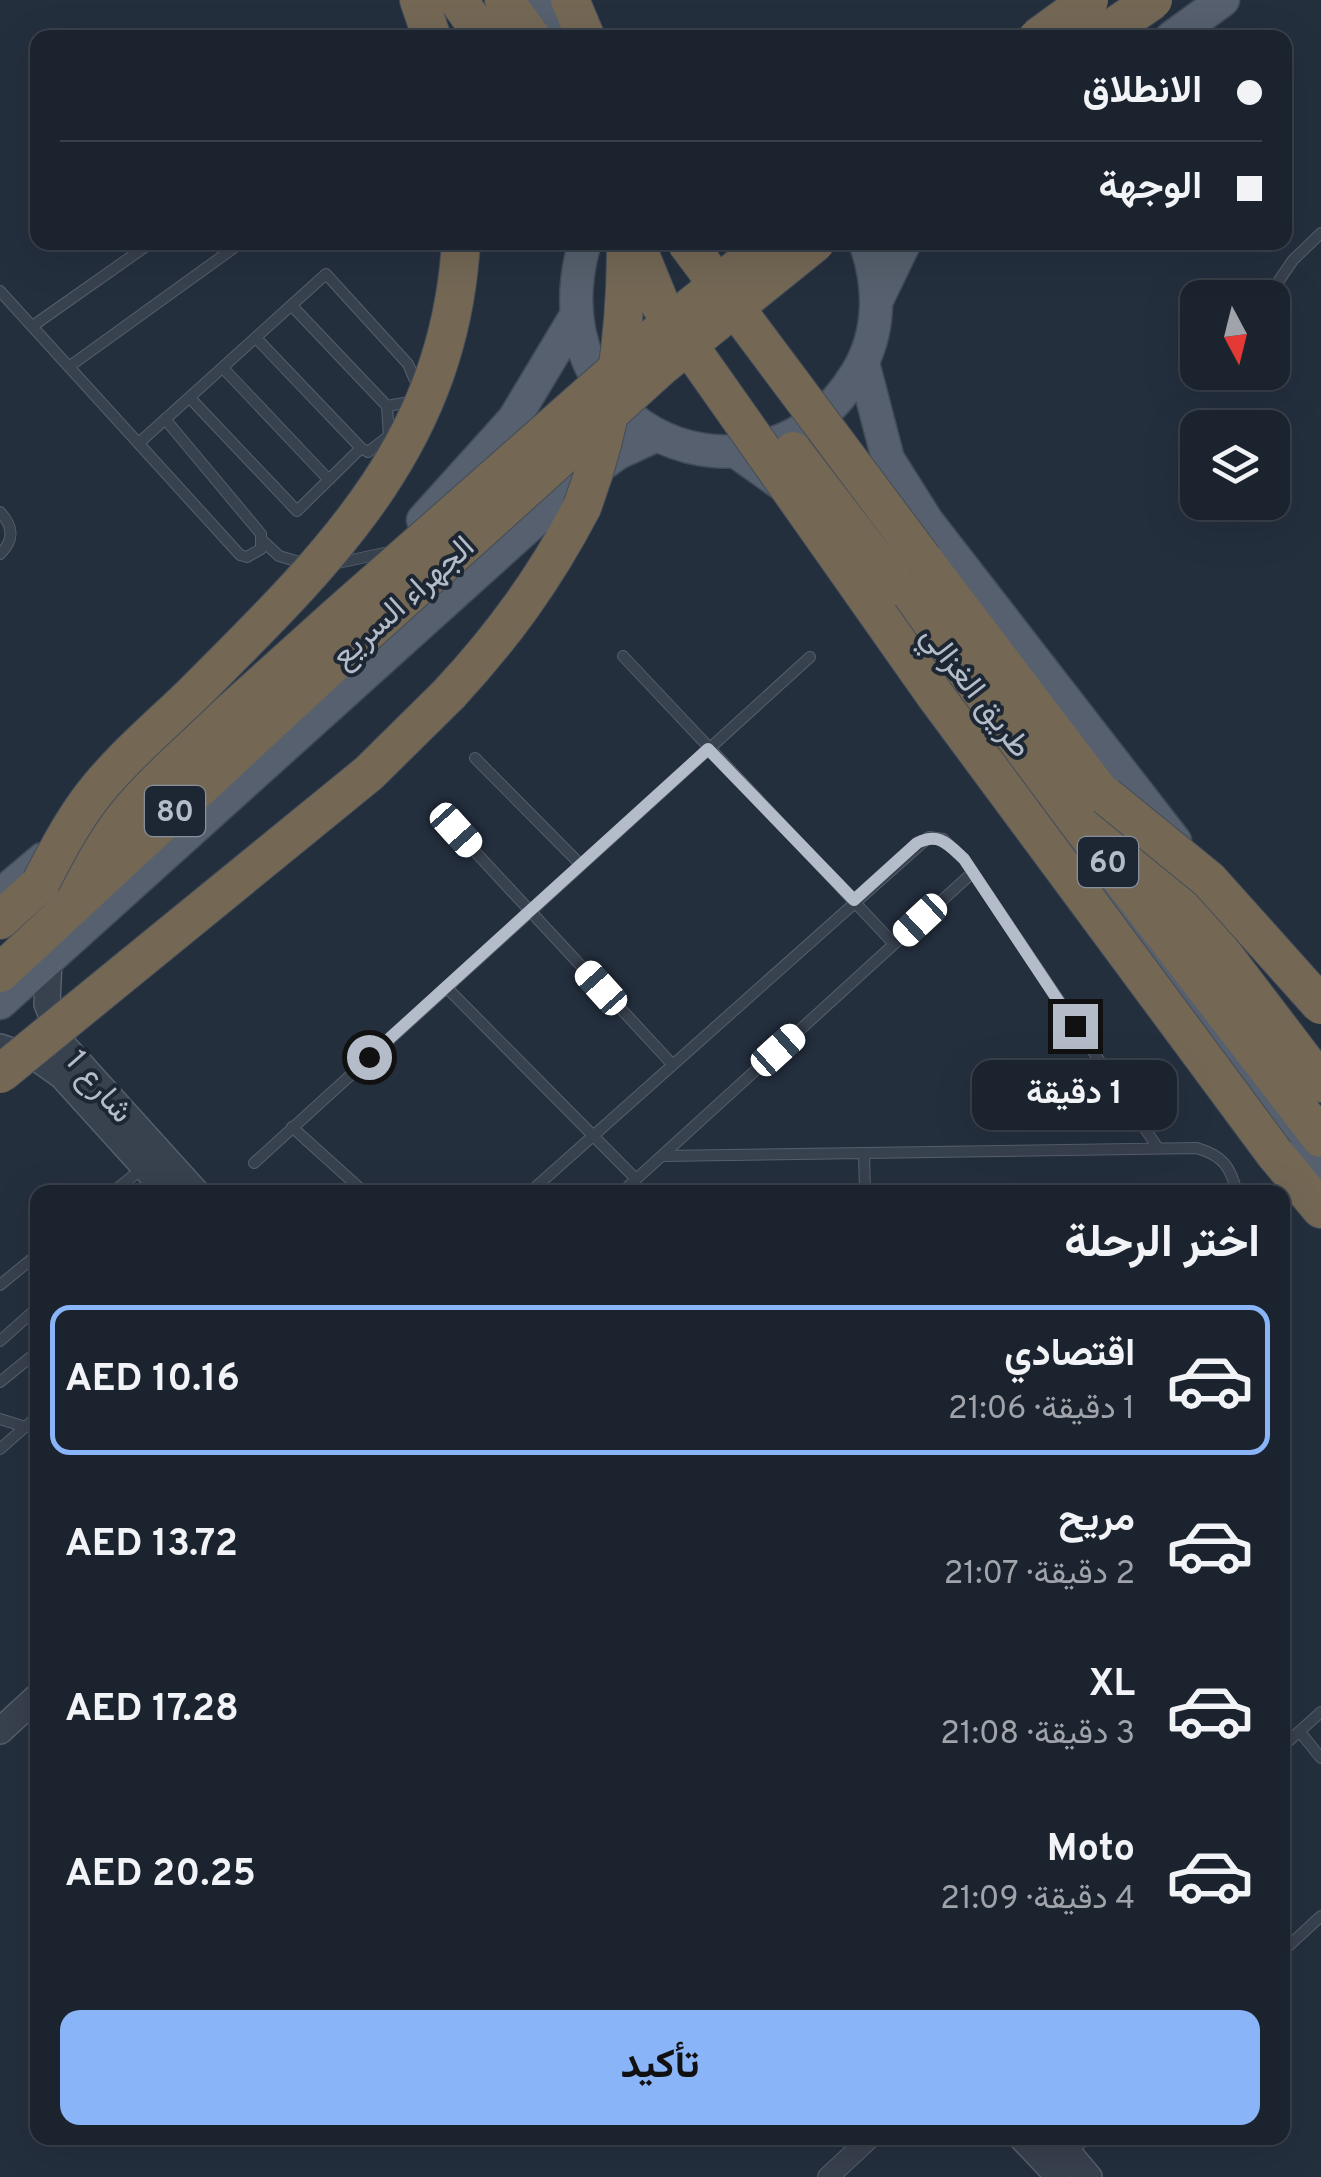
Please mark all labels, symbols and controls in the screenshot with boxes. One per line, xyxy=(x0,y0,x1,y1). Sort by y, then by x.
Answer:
text: الانطلاق xyxy=(1083,68,1202,117)
text: الوجهة xyxy=(1099,164,1202,213)
north arrow xyxy=(1180,280,1290,390)
map controls xyxy=(1180,280,1290,520)
button: layers xyxy=(1180,410,1290,520)
street label: الجهراء السريع xyxy=(324,528,484,678)
street label: طريق الغزالي xyxy=(908,618,1039,769)
road number: 80 xyxy=(145,786,205,836)
car xyxy=(425,798,487,862)
road number: 60 xyxy=(1078,837,1138,887)
car xyxy=(888,889,952,951)
car xyxy=(570,956,632,1020)
route end xyxy=(1053,1004,1098,1049)
car xyxy=(746,1019,810,1081)
route start xyxy=(347,1035,392,1080)
street label: شارع 1 xyxy=(55,1043,140,1133)
callout: 1 دقيقة xyxy=(972,1061,1178,1131)
text: 1 دقيقة xyxy=(1026,1075,1123,1115)
text: اختر الرحلة xyxy=(1064,1216,1260,1273)
text: اقتصادي xyxy=(1004,1331,1135,1380)
icon: car xyxy=(1165,1335,1255,1425)
text: AED 10.16 xyxy=(65,1356,240,1405)
text: 1 دقيقة · 21:06 xyxy=(948,1390,1135,1430)
text: مريح xyxy=(1059,1496,1135,1545)
icon: car xyxy=(1165,1500,1255,1590)
text: AED 13.72 xyxy=(65,1521,238,1570)
text: 2 دقيقة · 21:07 xyxy=(944,1555,1135,1595)
text: XL xyxy=(1088,1661,1135,1710)
icon: car xyxy=(1165,1665,1255,1755)
text: AED 17.28 xyxy=(65,1686,239,1735)
text: 3 دقيقة · 21:08 xyxy=(940,1715,1135,1755)
text: Moto xyxy=(1047,1826,1135,1875)
icon: car xyxy=(1165,1830,1255,1920)
text: AED 20.25 xyxy=(65,1851,256,1900)
text: 4 دقيقة · 21:09 xyxy=(940,1880,1135,1920)
button: تأكيد xyxy=(60,2010,1260,2125)

